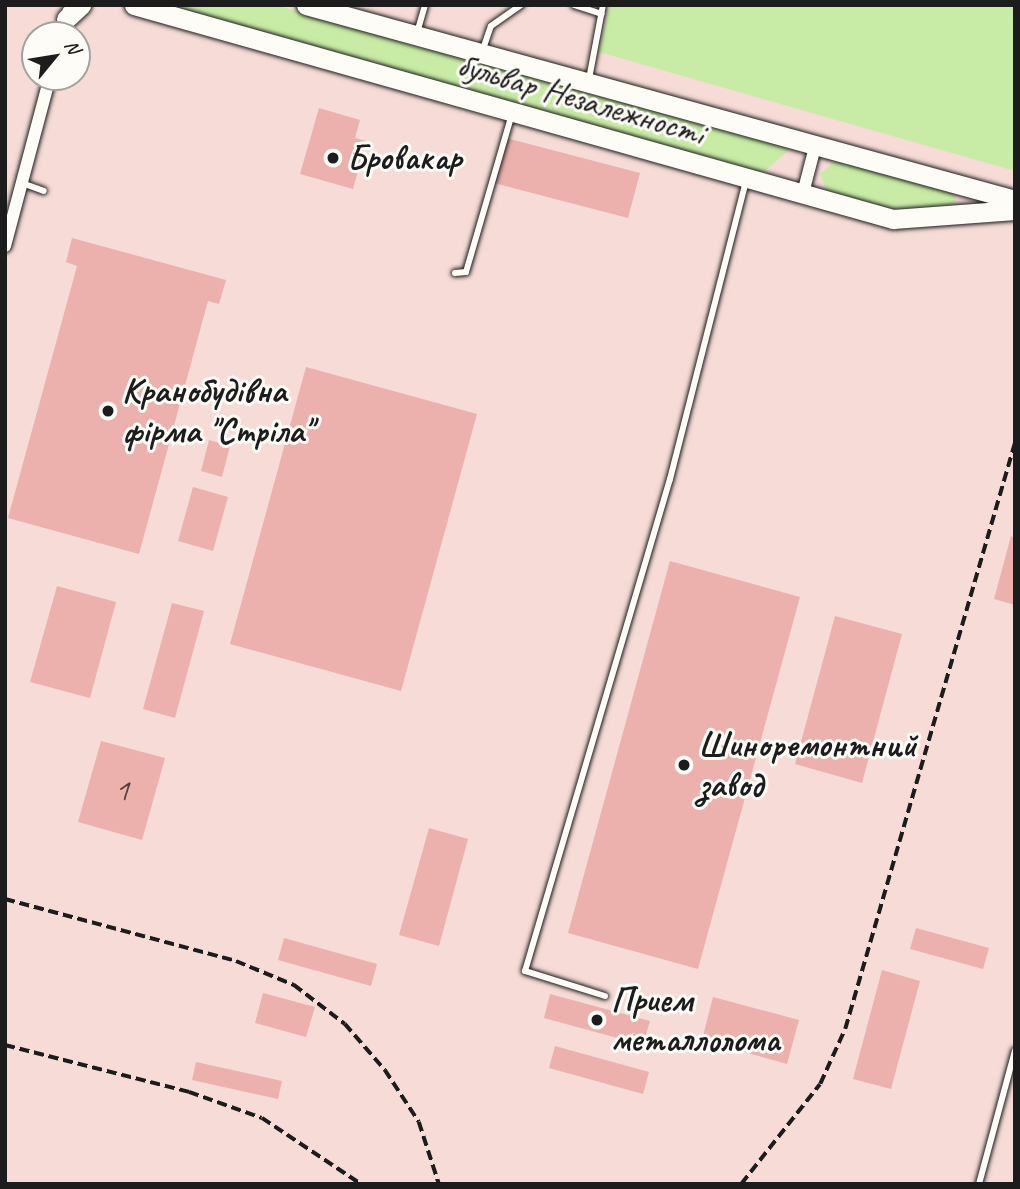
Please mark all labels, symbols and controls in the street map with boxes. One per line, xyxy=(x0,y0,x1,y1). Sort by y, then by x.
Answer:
north arrow xyxy=(21,21,91,91)
text: N xyxy=(59,35,86,58)
street label: бульвар Незалежності xyxy=(457,45,705,153)
place label: Бровакар xyxy=(347,137,462,179)
marker: Бровакар xyxy=(325,150,341,166)
place label: Кранобудівна фірма "Стріла" xyxy=(122,370,312,452)
marker: Кранобудівна фірма "Стріла" xyxy=(100,403,116,419)
place label: Шиноремонтний завод xyxy=(698,724,916,806)
marker: Шиноремонтний завод xyxy=(676,757,692,773)
house number: 1 xyxy=(115,771,129,809)
place label: Прием металлолома xyxy=(611,979,780,1061)
marker: Прием металлолома xyxy=(589,1012,605,1028)

